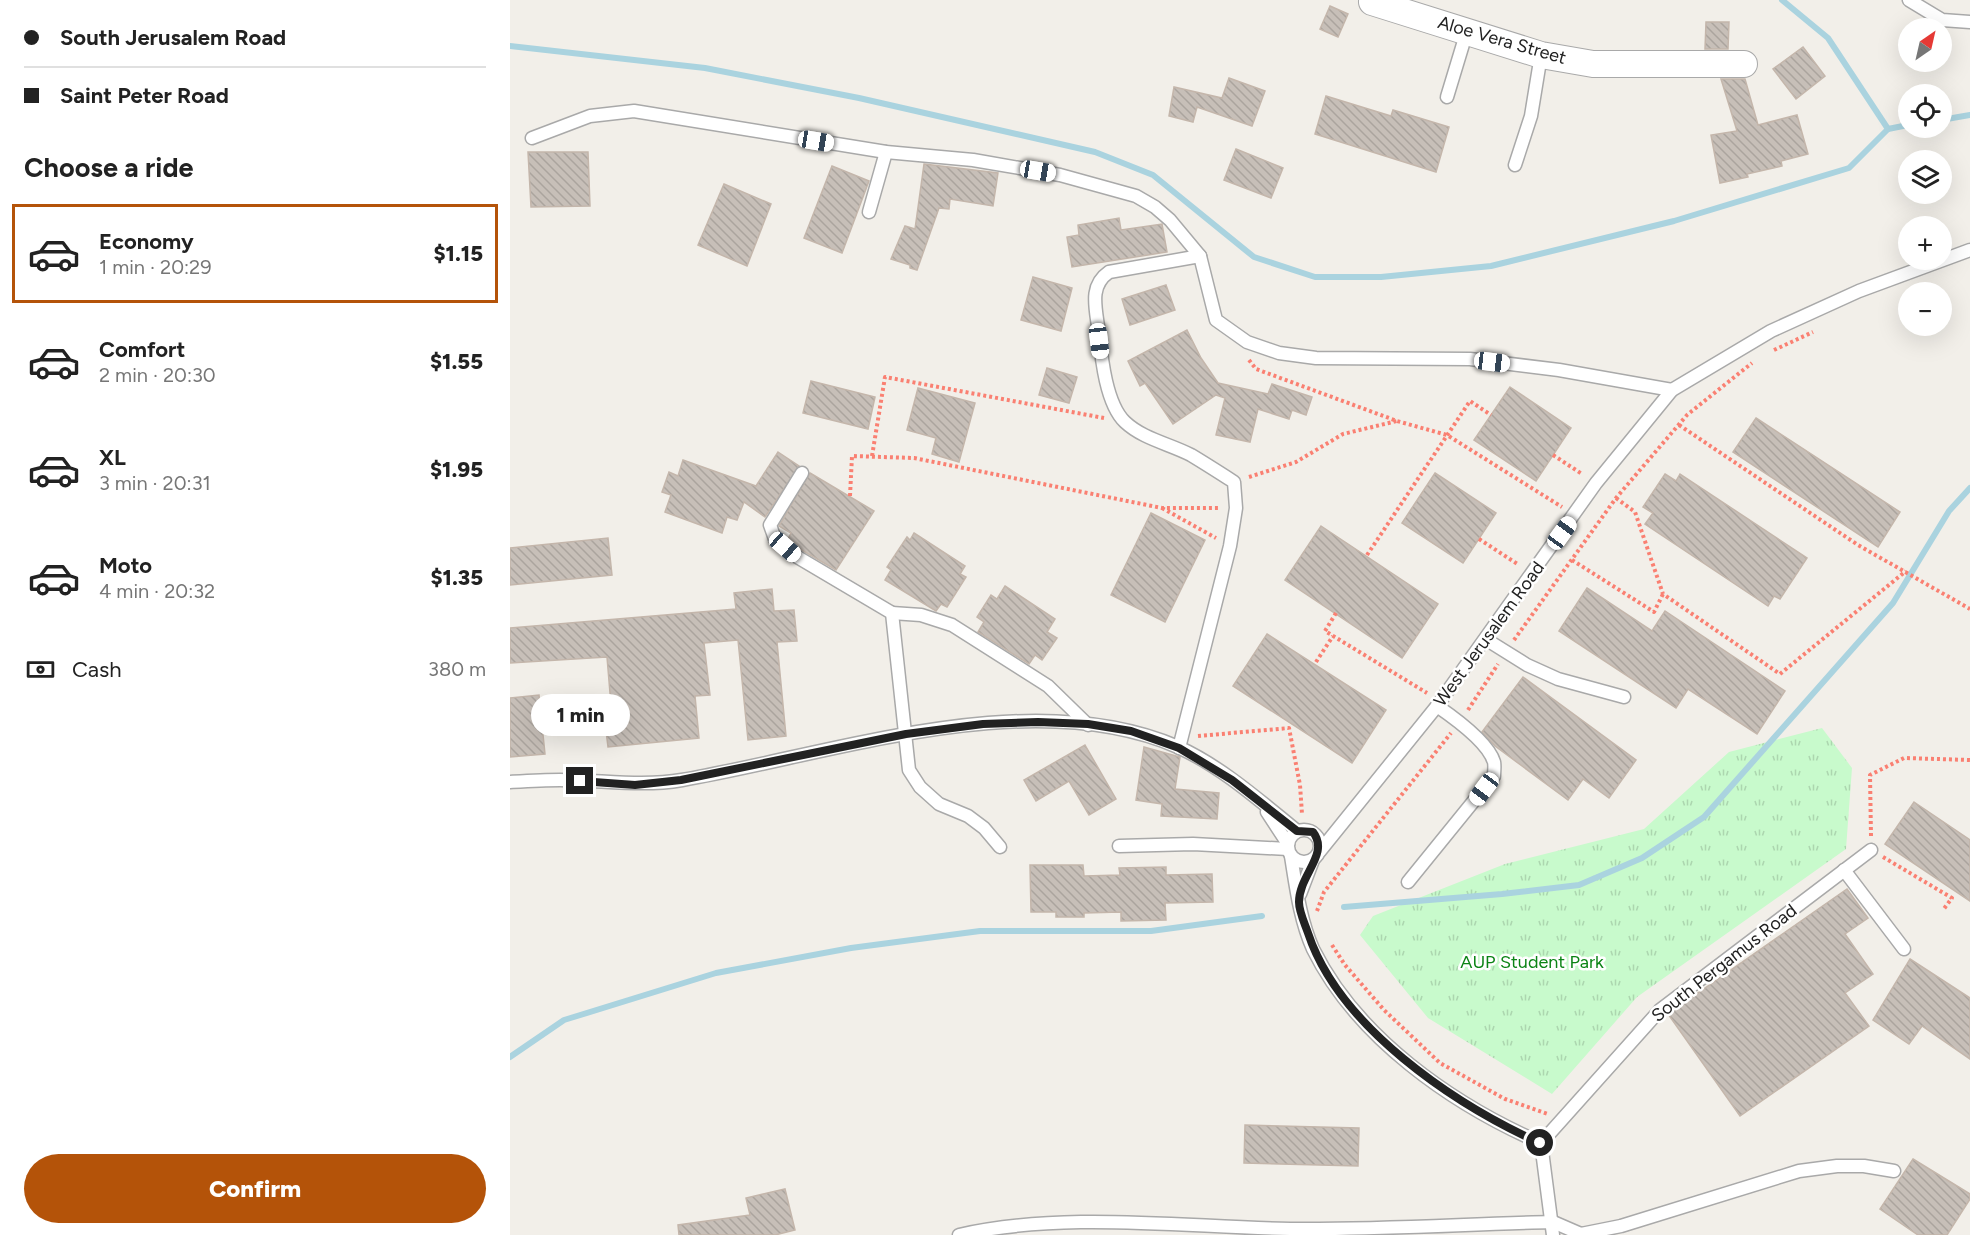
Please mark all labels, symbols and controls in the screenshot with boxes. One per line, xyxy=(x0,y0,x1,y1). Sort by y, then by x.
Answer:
street label: Aloe Vera Street xyxy=(1435,11,1569,69)
north arrow xyxy=(1898,18,1952,72)
map controls xyxy=(1898,18,1952,336)
text: South Jerusalem Road xyxy=(60,24,286,51)
text: Saint Peter Road xyxy=(60,82,229,109)
button: locate xyxy=(1898,84,1952,138)
car xyxy=(797,129,835,153)
button: layers xyxy=(1898,150,1952,204)
text: Choose a ride xyxy=(24,151,193,184)
car xyxy=(1019,159,1057,183)
button: + xyxy=(1898,216,1952,270)
icon: car xyxy=(27,227,81,281)
text: Economy xyxy=(99,228,194,255)
text: $1.15 xyxy=(433,240,483,267)
text: 1 min · 20:29 xyxy=(99,255,212,279)
button: − xyxy=(1898,282,1952,336)
car xyxy=(1088,322,1110,360)
icon: car xyxy=(27,335,81,389)
text: Comfort xyxy=(99,336,185,363)
text: $1.55 xyxy=(430,348,483,375)
car xyxy=(1473,351,1511,373)
text: 2 min · 20:30 xyxy=(99,363,216,387)
icon: car xyxy=(27,443,81,497)
text: XL xyxy=(99,444,126,471)
text: $1.95 xyxy=(430,456,483,483)
text: 3 min · 20:31 xyxy=(99,471,211,495)
car xyxy=(1544,513,1580,553)
car xyxy=(766,528,804,566)
icon: car xyxy=(27,551,81,605)
text: Moto xyxy=(99,552,152,579)
street label: West Jerusalem Road xyxy=(1429,557,1549,711)
text: $1.35 xyxy=(430,564,483,591)
text: 4 min · 20:32 xyxy=(99,579,215,603)
icon: cash xyxy=(24,653,57,686)
text: Cash xyxy=(72,656,122,683)
text: 380 m xyxy=(428,657,486,681)
callout: 1 min xyxy=(530,694,629,736)
text: 1 min xyxy=(557,703,604,727)
route end xyxy=(566,767,593,794)
car xyxy=(1466,769,1502,809)
street label: South Pergamus Road xyxy=(1647,899,1801,1027)
park label: AUP Student Park xyxy=(1460,951,1604,973)
route start xyxy=(1526,1129,1553,1156)
button: Confirm xyxy=(24,1154,486,1223)

